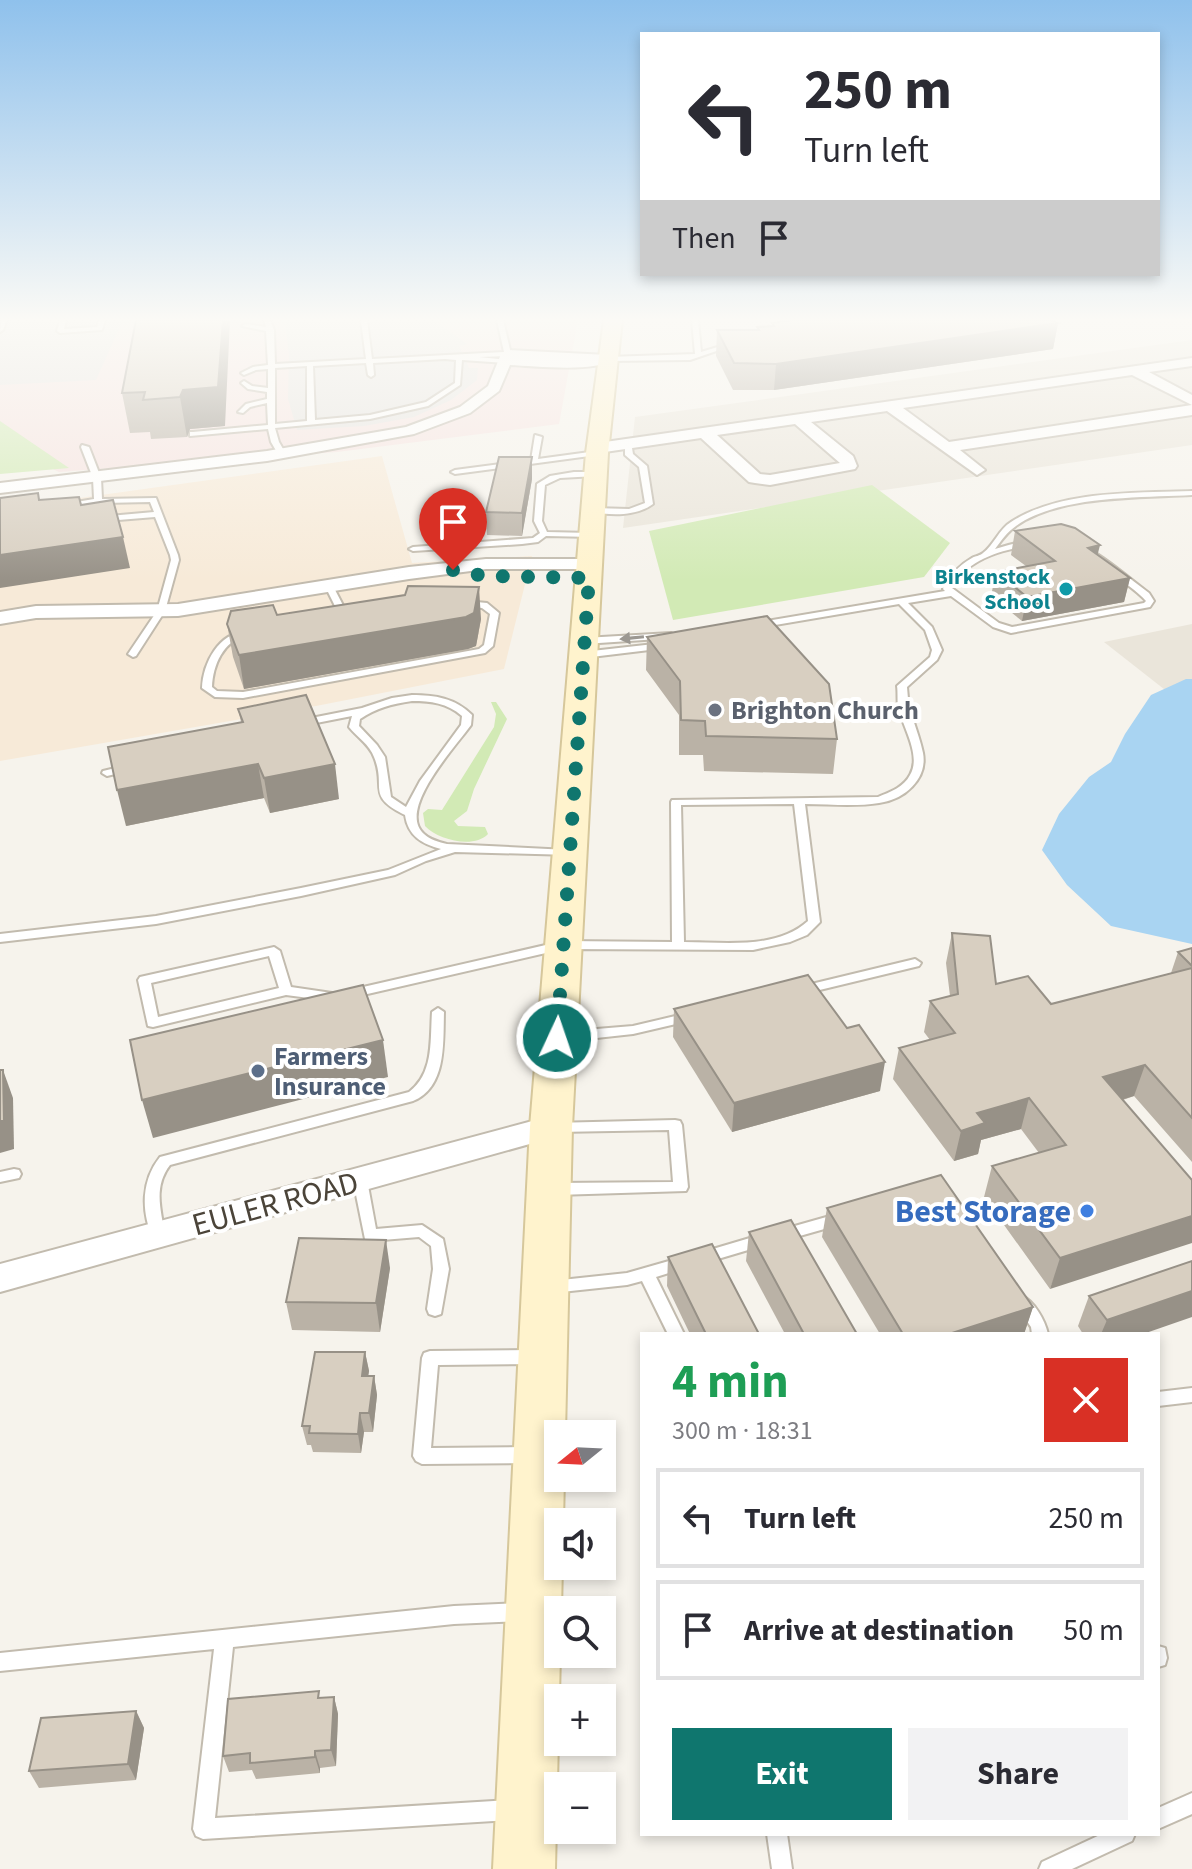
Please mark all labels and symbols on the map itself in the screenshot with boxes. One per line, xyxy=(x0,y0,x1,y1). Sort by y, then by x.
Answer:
pin xyxy=(419,488,487,570)
place label: Birkenstock School xyxy=(935,561,1051,618)
marker: Birkenstock School xyxy=(1057,580,1075,598)
one-way arrow xyxy=(619,631,644,644)
place label: Brighton Church xyxy=(731,692,919,729)
marker: Brighton Church xyxy=(706,701,724,719)
position arrow xyxy=(515,996,599,1080)
place label: Farmers Insurance xyxy=(274,1038,386,1105)
marker: Farmers Insurance xyxy=(249,1062,267,1080)
street label: EULER ROAD xyxy=(187,1160,364,1248)
place label: Best Storage xyxy=(895,1189,1071,1235)
marker: Best Storage xyxy=(1078,1202,1096,1220)
north arrow xyxy=(544,1420,616,1492)

